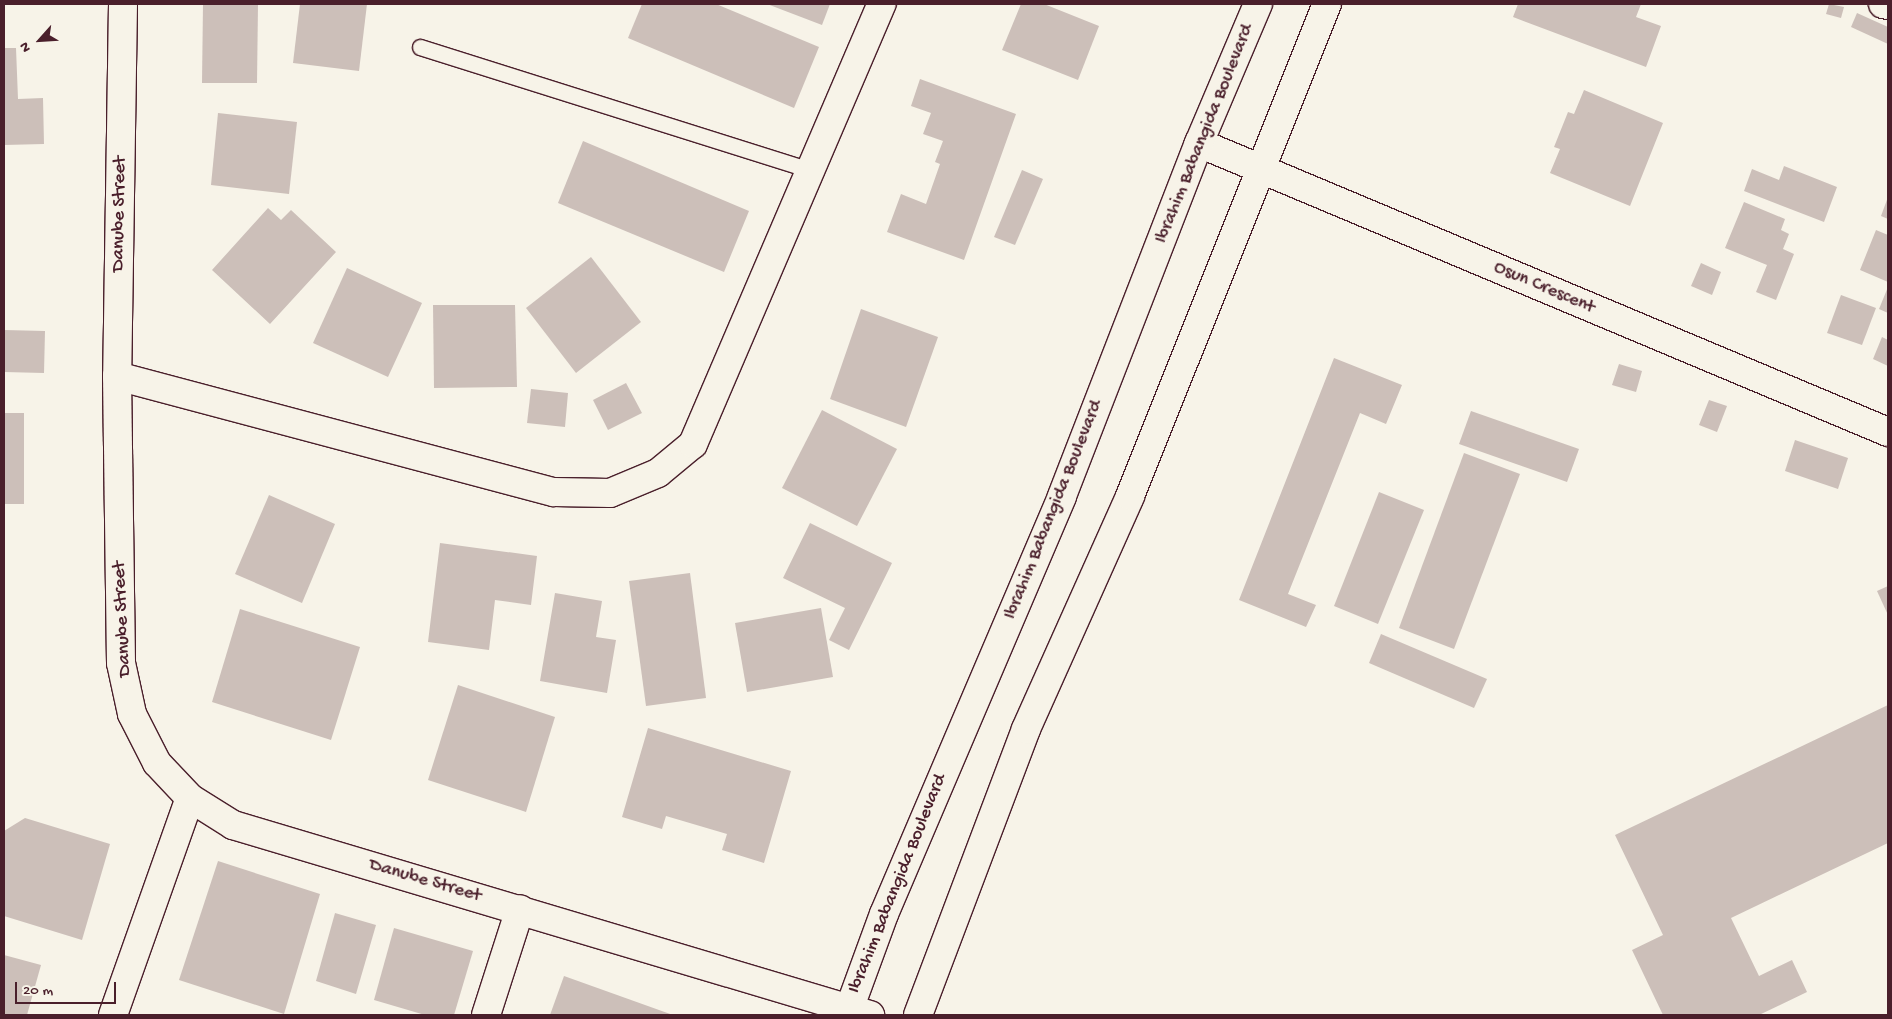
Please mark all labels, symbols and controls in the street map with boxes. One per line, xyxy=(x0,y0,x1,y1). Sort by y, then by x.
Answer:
north arrow xyxy=(15,15,65,65)
street label: Ibrahim Babangida Boulevard xyxy=(1151,21,1259,247)
text: N xyxy=(16,39,36,55)
street label: Danube Street xyxy=(108,156,132,272)
street label: Osun Crescent xyxy=(1490,256,1598,320)
street label: Ibrahim Babangida Boulevard xyxy=(1000,397,1108,623)
street label: Danube Street xyxy=(109,561,137,677)
street label: Ibrahim Babangida Boulevard xyxy=(844,771,952,997)
street label: Danube Street xyxy=(366,854,484,908)
scale bar xyxy=(18,972,119,1004)
text: 20 m xyxy=(23,982,53,1000)

